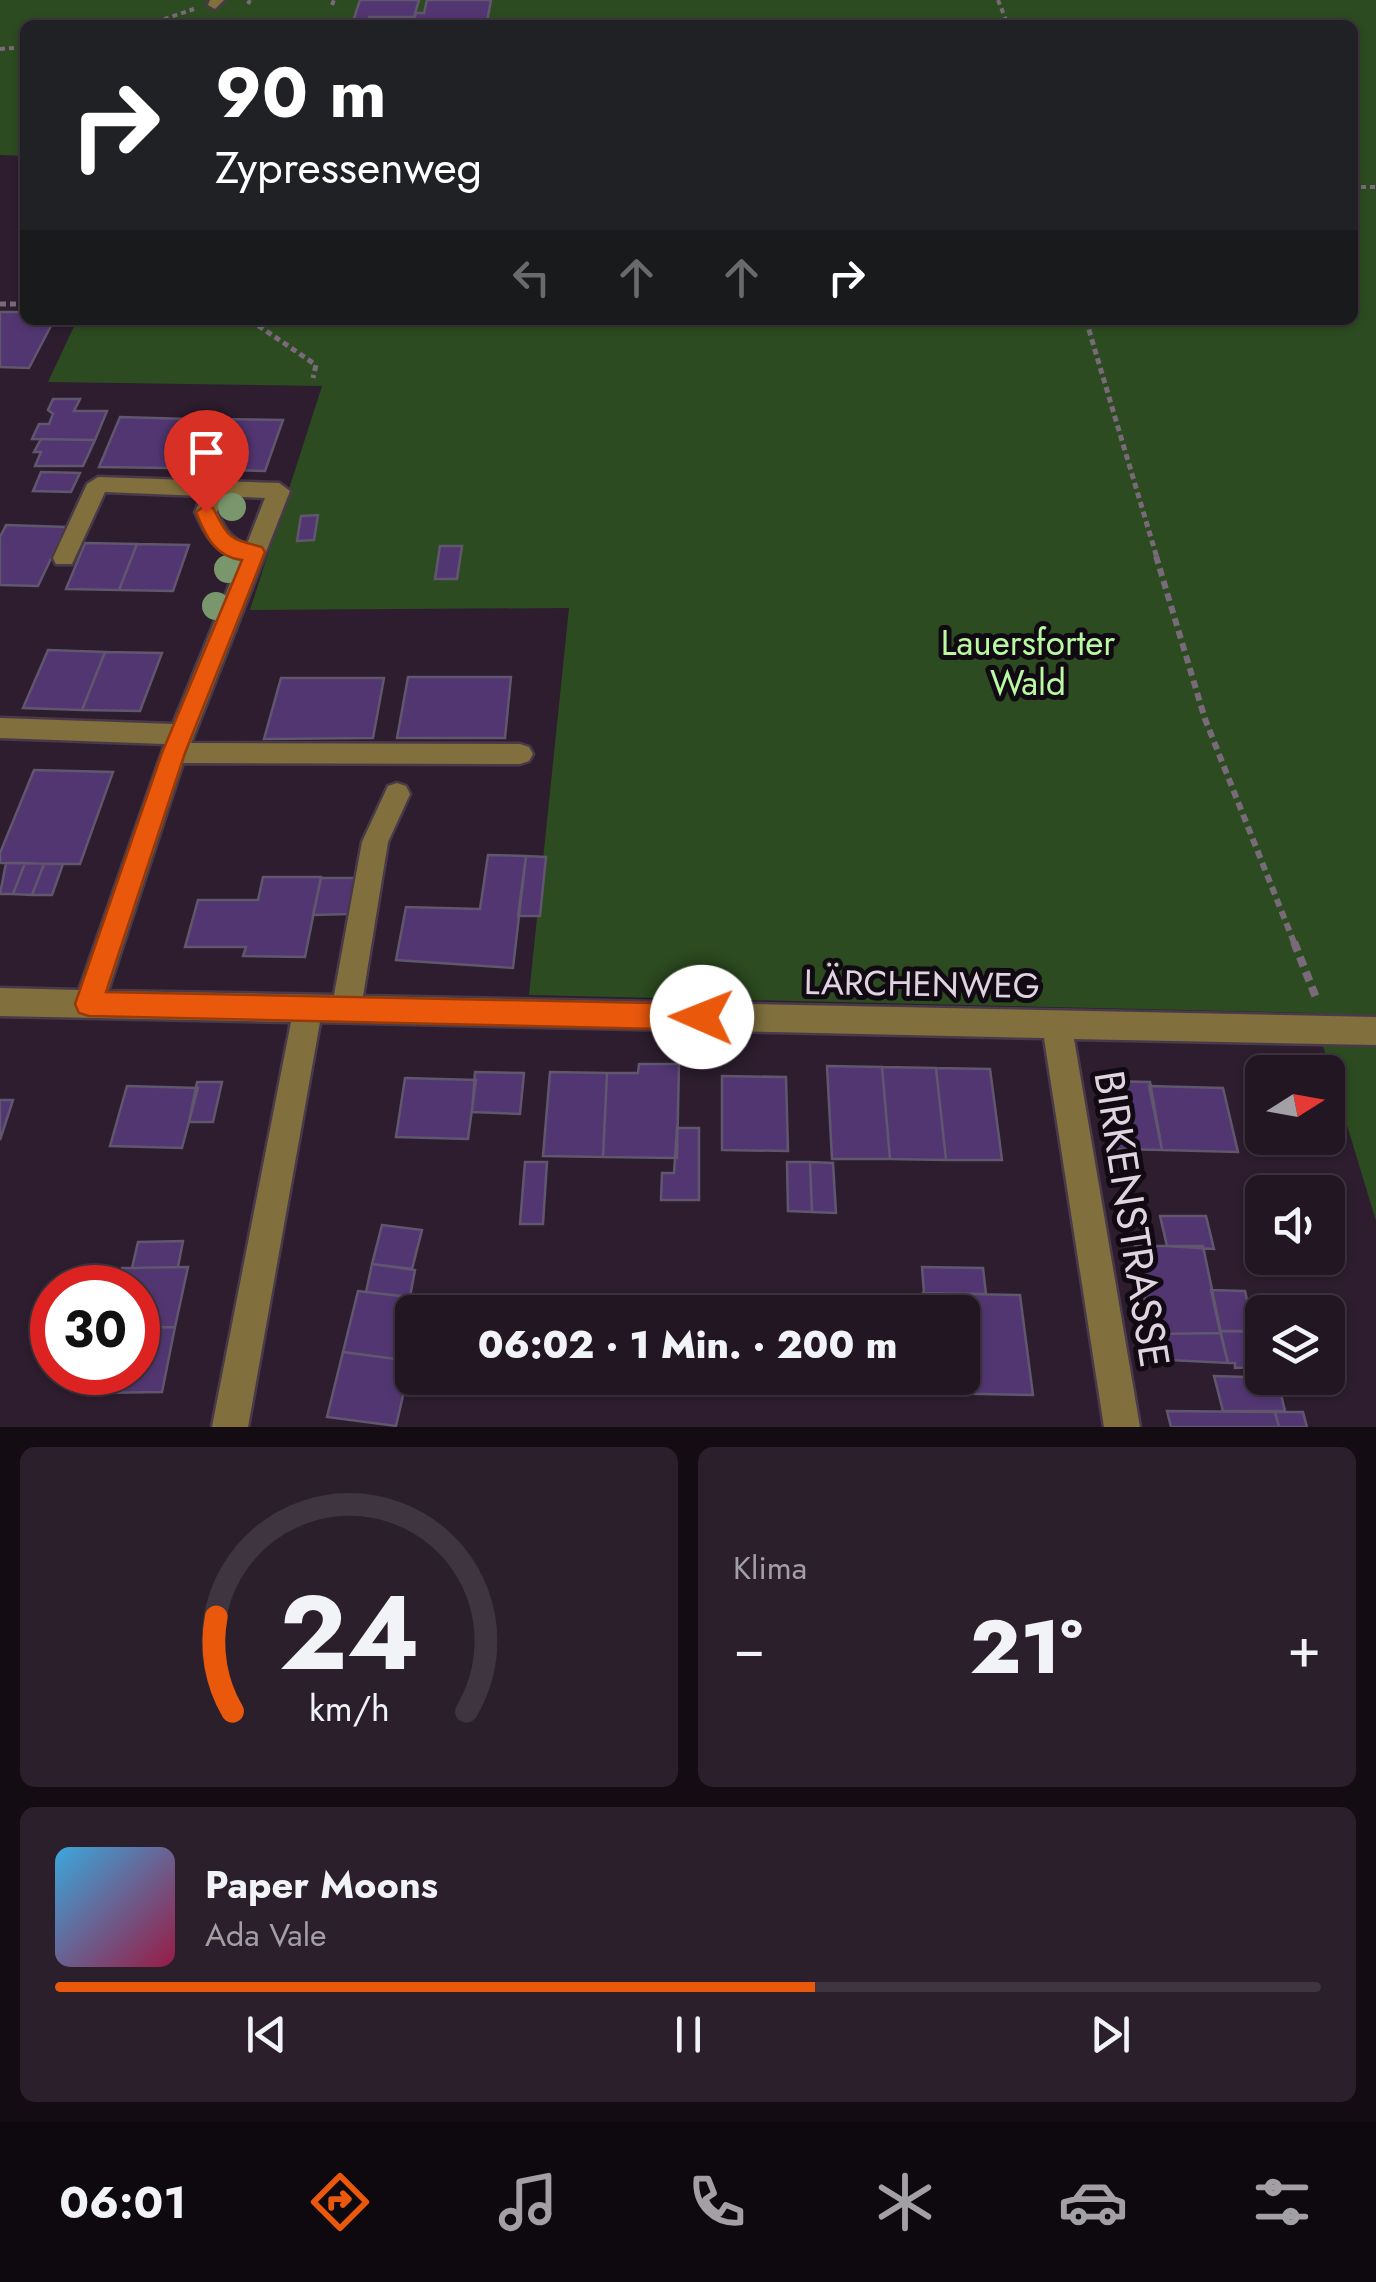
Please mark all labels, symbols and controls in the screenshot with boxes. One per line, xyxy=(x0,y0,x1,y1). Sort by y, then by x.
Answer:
text: 90 m xyxy=(215,42,387,143)
icon: right xyxy=(50,60,180,190)
text: Zypressenweg xyxy=(215,135,482,200)
icon: left xyxy=(504,250,559,305)
icon: ahead xyxy=(609,250,664,305)
icon: ahead xyxy=(714,250,769,305)
icon: right xyxy=(819,250,874,305)
pin xyxy=(164,410,249,513)
icon: arrive xyxy=(179,425,234,480)
park label: Lauersforter Wald xyxy=(941,618,1115,708)
street label: LÄRCHENWEG xyxy=(804,957,1040,1011)
position arrow xyxy=(650,965,754,1069)
north arrow xyxy=(1245,1055,1345,1155)
map controls xyxy=(1245,1055,1345,1395)
street label: BIRKENSTRASSE xyxy=(1078,1066,1186,1372)
button: sound xyxy=(1245,1175,1345,1275)
speed limit sign: 30 xyxy=(30,1265,160,1395)
button: layers xyxy=(1245,1295,1345,1395)
text: 06:02 · 1 Min. · 200 m xyxy=(478,1317,897,1372)
text: Klima xyxy=(733,1545,807,1591)
text: 24 xyxy=(279,1558,419,1708)
text: 21° xyxy=(970,1593,1083,1701)
text: − xyxy=(733,1608,765,1688)
text: + xyxy=(1287,1608,1321,1688)
text: km/h xyxy=(309,1683,389,1734)
text: Paper Moons xyxy=(205,1857,438,1912)
text: Ada Vale xyxy=(205,1912,327,1958)
icon: previous xyxy=(239,2007,294,2062)
icon: pause xyxy=(661,2007,716,2062)
icon: next xyxy=(1083,2007,1138,2062)
icon: directions xyxy=(305,2167,375,2237)
icon: music xyxy=(493,2167,563,2237)
icon: phone xyxy=(682,2167,752,2237)
icon: climate xyxy=(870,2167,940,2237)
icon: car xyxy=(1058,2167,1128,2237)
icon: filters xyxy=(1247,2167,1317,2237)
text: 06:01 xyxy=(59,2170,186,2235)

